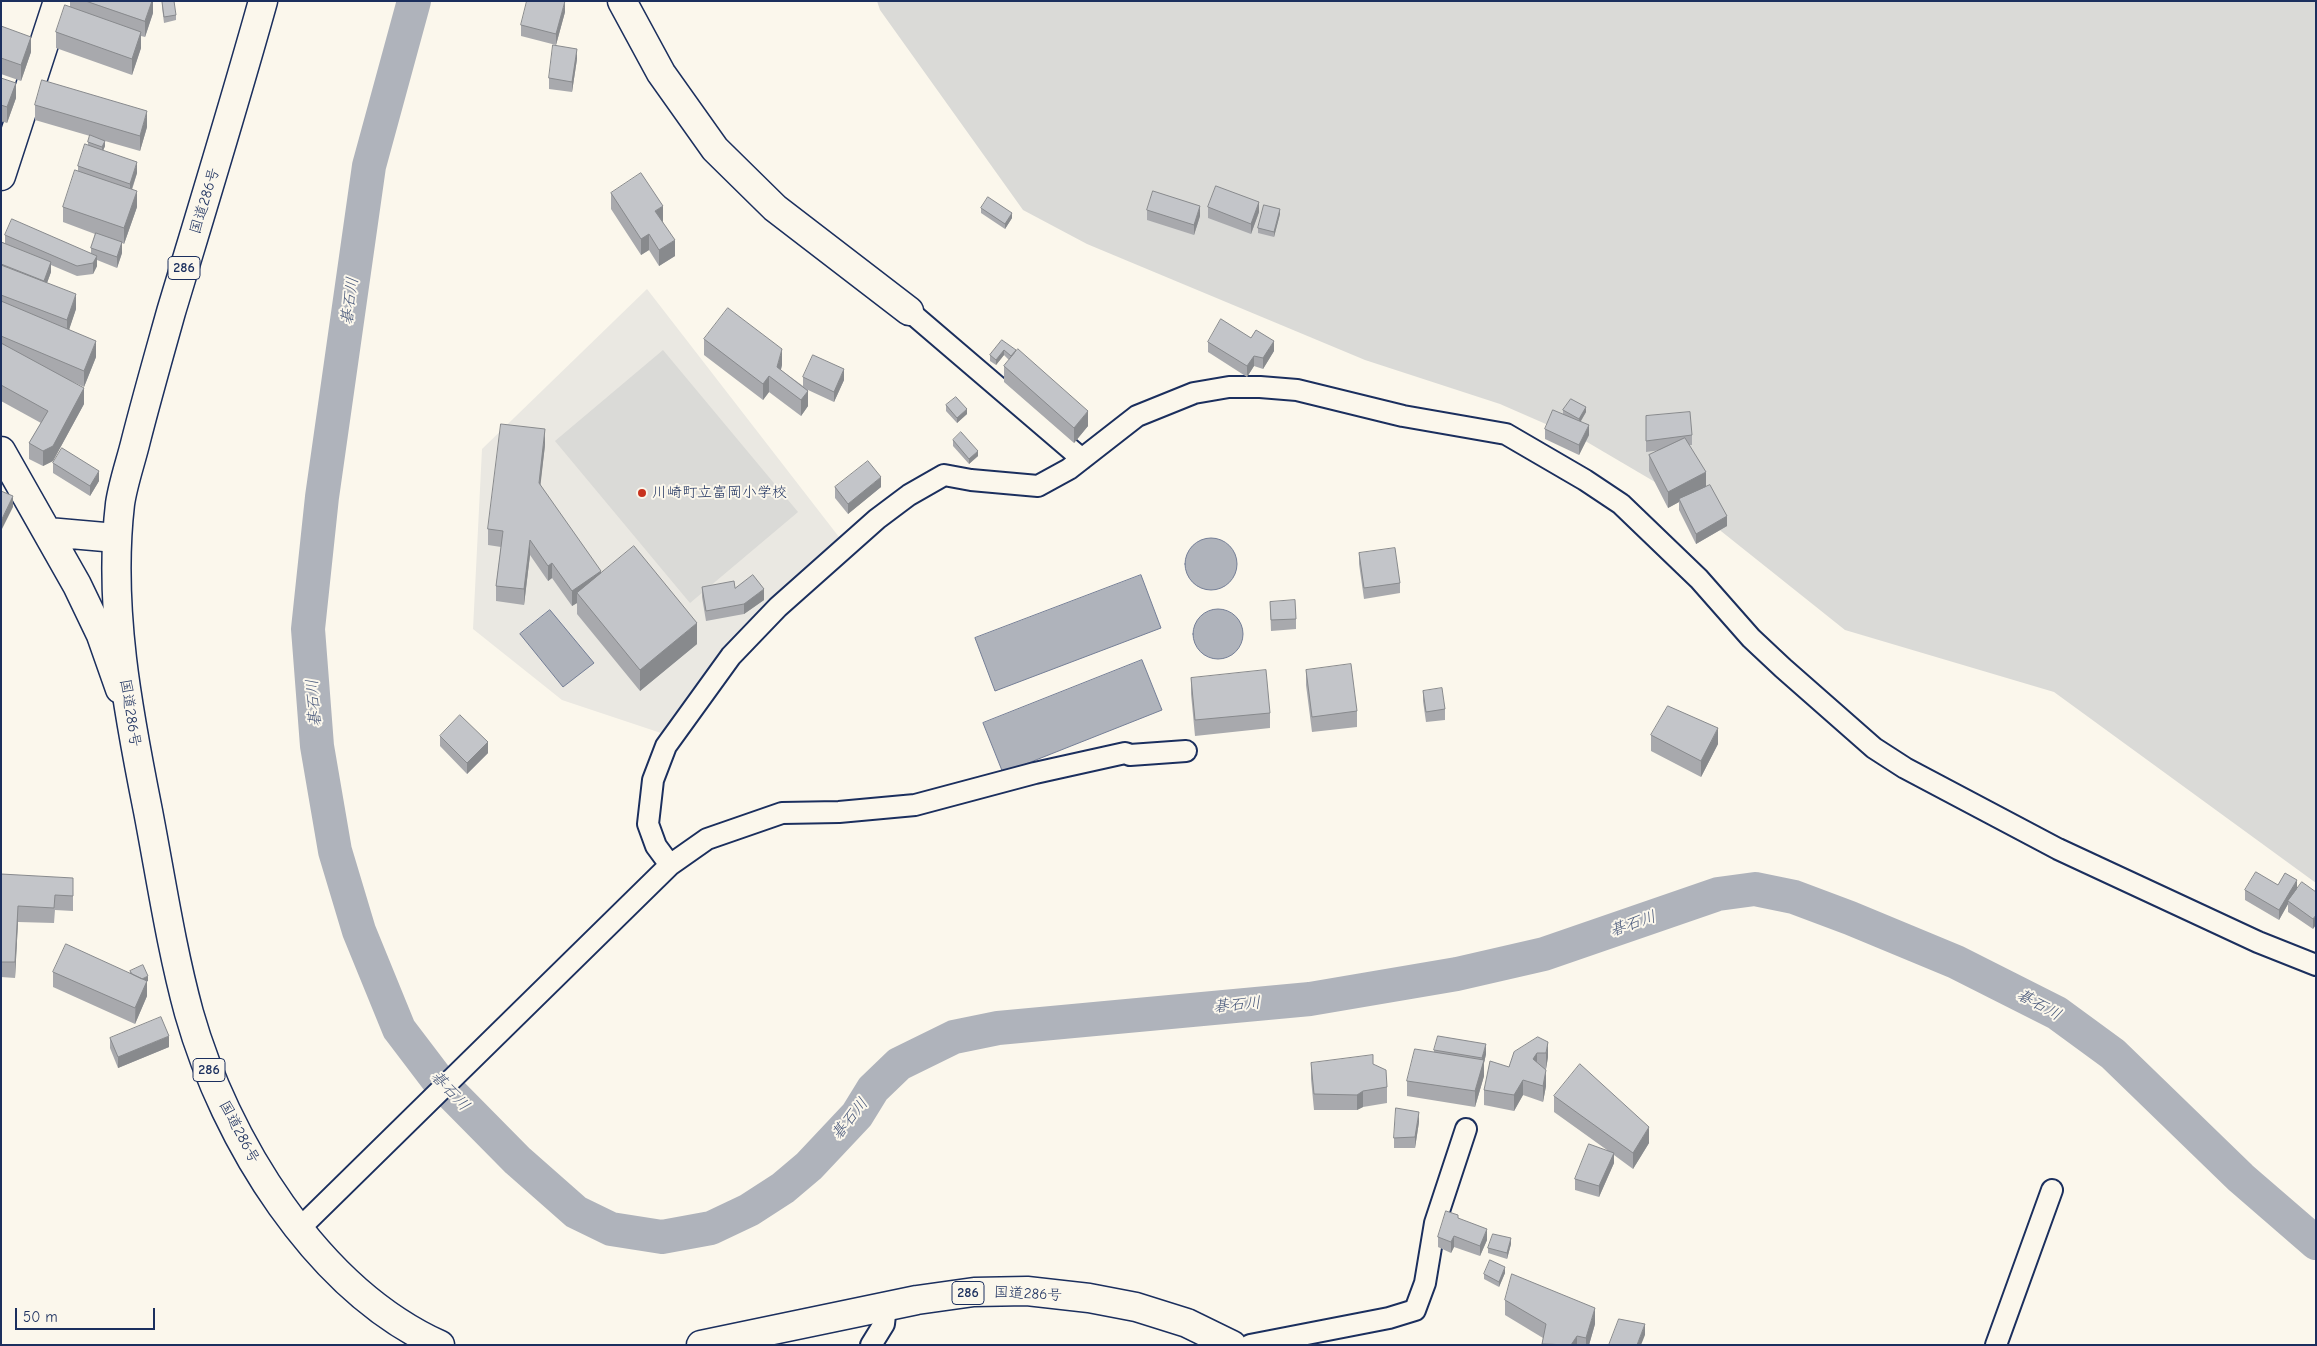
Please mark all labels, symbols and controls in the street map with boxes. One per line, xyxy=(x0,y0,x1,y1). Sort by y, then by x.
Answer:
street label: 国道286号 xyxy=(186,166,224,236)
road number: 286 xyxy=(168,256,200,280)
water label: 碁石川 xyxy=(337,276,363,326)
place label: 川崎町立富岡小学校 xyxy=(652,484,787,502)
marker: 川崎町立富岡小学校 xyxy=(636,487,648,499)
street label: 国道286号 xyxy=(116,678,144,748)
water label: 碁石川 xyxy=(303,678,325,728)
water label: 碁石川 xyxy=(1607,907,1659,941)
water label: 碁石川 xyxy=(2013,985,2065,1025)
water label: 碁石川 xyxy=(1212,993,1262,1017)
road number: 286 xyxy=(193,1058,225,1082)
water label: 碁石川 xyxy=(427,1067,473,1115)
water label: 碁石川 xyxy=(827,1094,873,1144)
street label: 国道286号 xyxy=(215,1097,263,1167)
road number: 286 xyxy=(952,1282,984,1305)
street label: 国道286号 xyxy=(993,1283,1063,1305)
scale bar xyxy=(18,1298,158,1330)
text: 50 m xyxy=(23,1308,58,1326)

